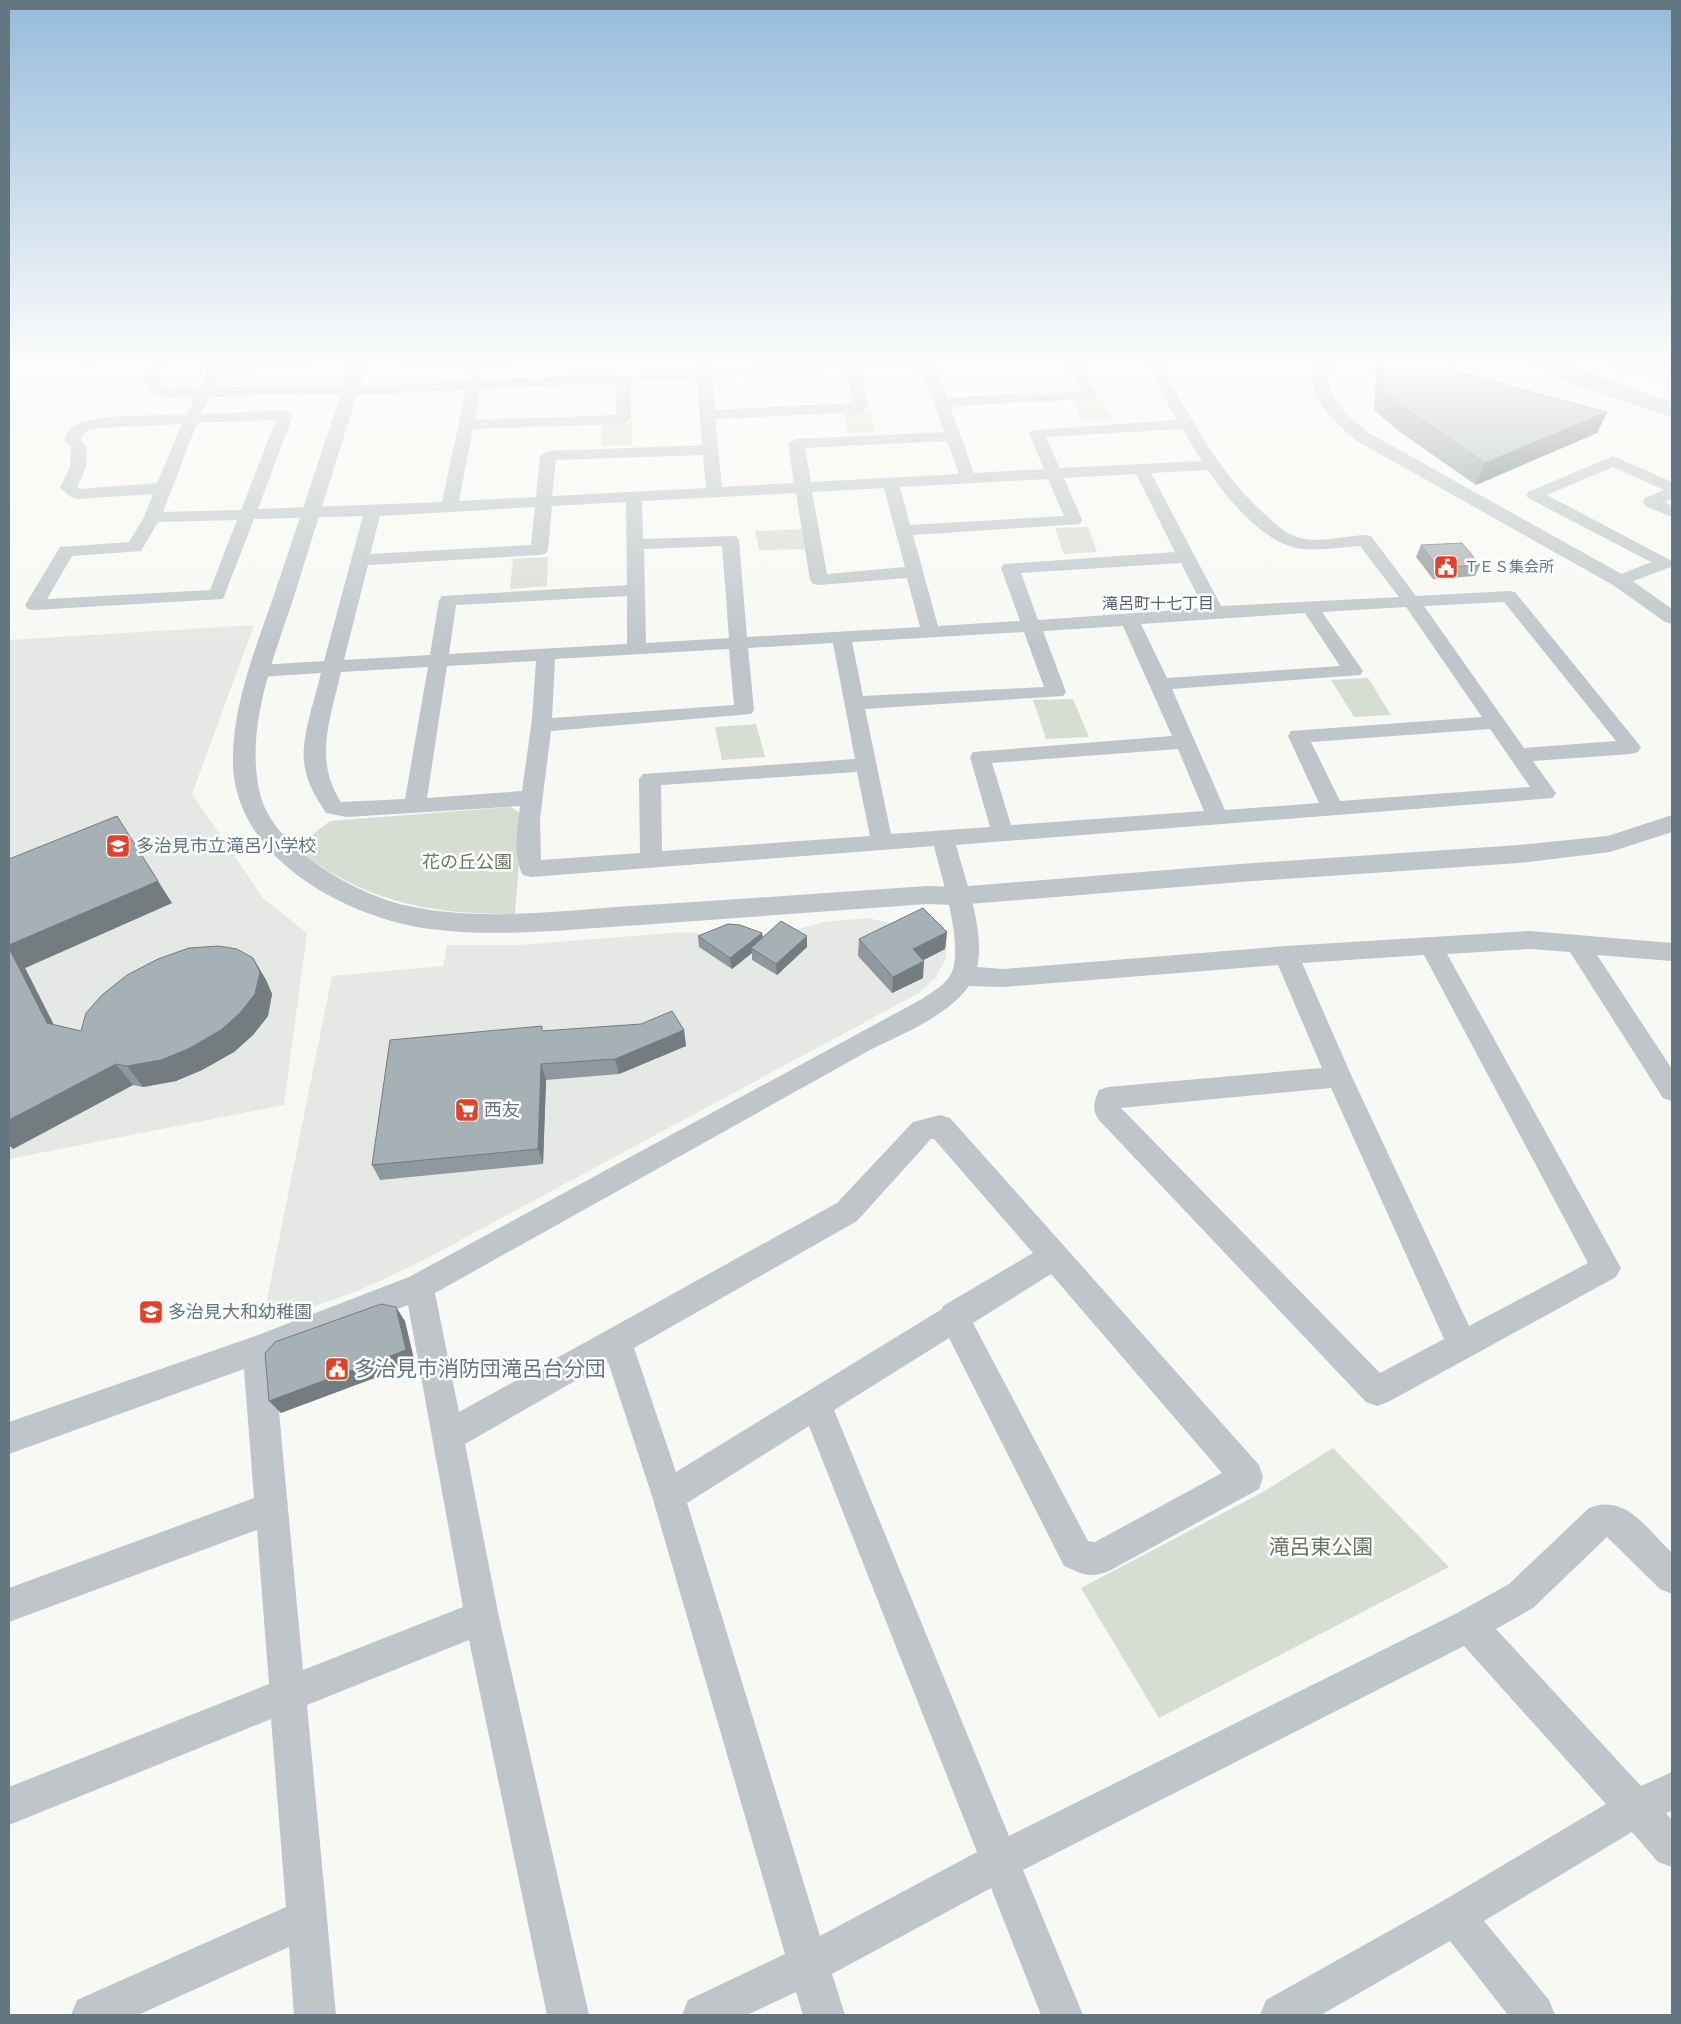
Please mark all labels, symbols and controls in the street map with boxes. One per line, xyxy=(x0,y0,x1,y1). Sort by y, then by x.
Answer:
public building icon: ＴＥＳ集会所 xyxy=(1433,554,1459,580)
place label: ＴＥＳ集会所 xyxy=(1464,556,1554,577)
district label: 滝呂町十七丁目 xyxy=(1102,592,1214,615)
school or university icon: 多治見市立滝呂小学校 xyxy=(105,833,131,859)
place label: 多治見市立滝呂小学校 xyxy=(136,833,316,858)
park label: 花の丘公園 xyxy=(422,849,512,874)
supermarket icon: 西友 xyxy=(454,1097,480,1123)
place label: 西友 xyxy=(484,1097,520,1122)
school or university icon: 多治見大和幼稚園 xyxy=(138,1299,164,1325)
place label: 多治見大和幼稚園 xyxy=(168,1299,312,1324)
place label: 多治見市消防団滝呂台分団 xyxy=(354,1354,606,1383)
public building icon: 多治見市消防団滝呂台分団 xyxy=(324,1356,350,1382)
park label: 滝呂東公園 xyxy=(1269,1532,1374,1561)

